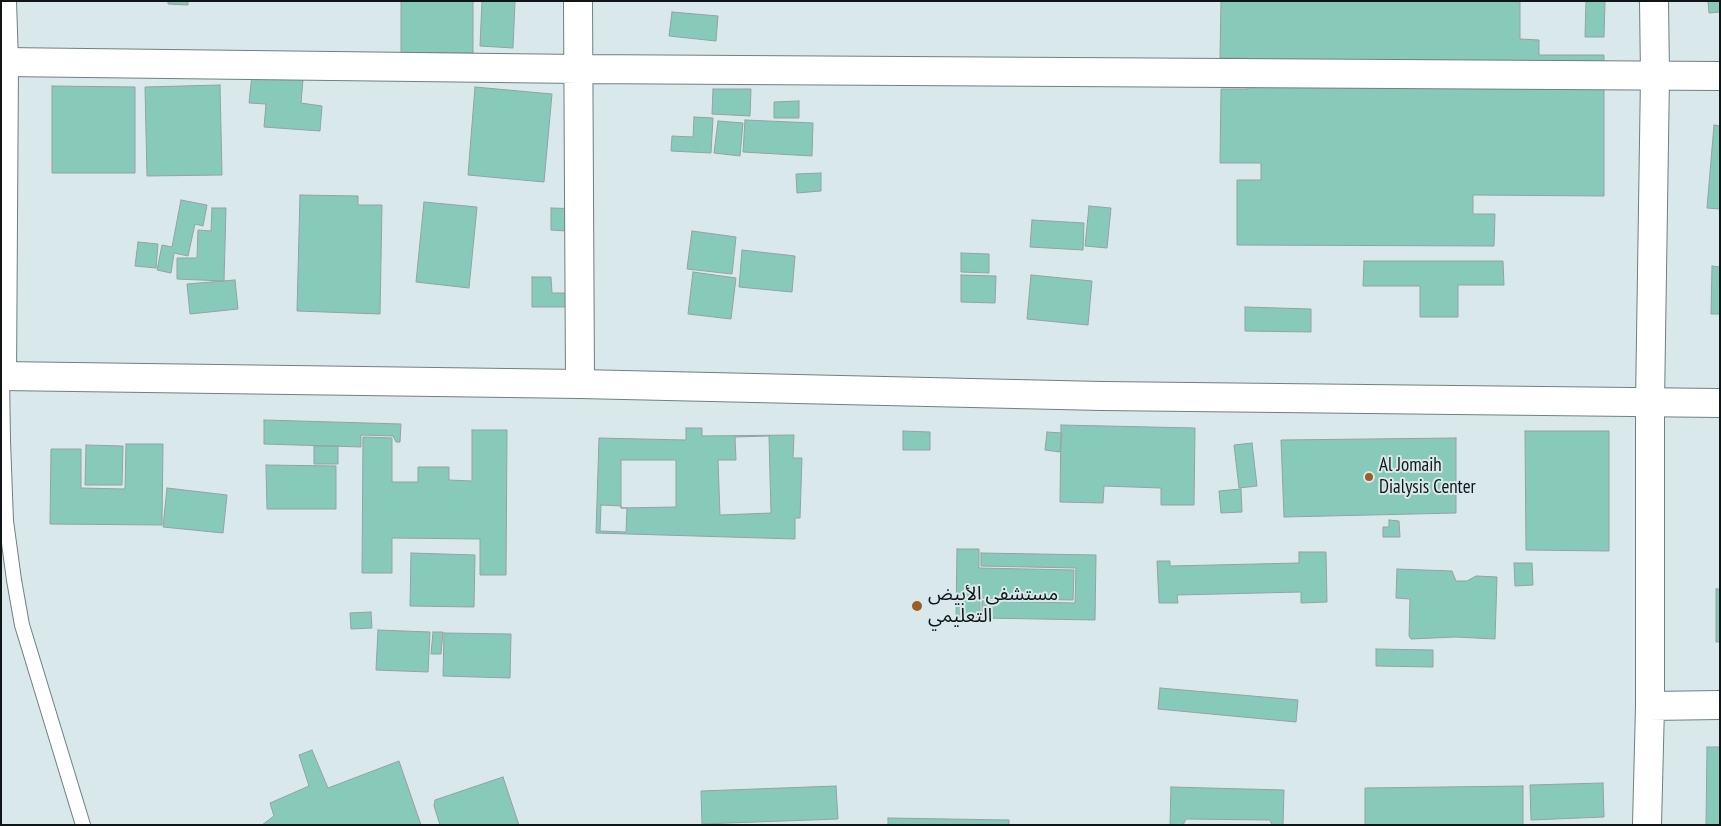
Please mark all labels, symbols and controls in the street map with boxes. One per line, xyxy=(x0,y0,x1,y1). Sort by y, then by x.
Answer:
place label: Al Jomaih Dialysis Center xyxy=(1379,455,1476,499)
marker: Al Jomaih Dialysis Center xyxy=(1363,471,1375,483)
place label: مستشفى الأبيض التعليمي xyxy=(928,584,1058,628)
marker: مستشفى الأبيض التعليمي xyxy=(910,599,924,613)

